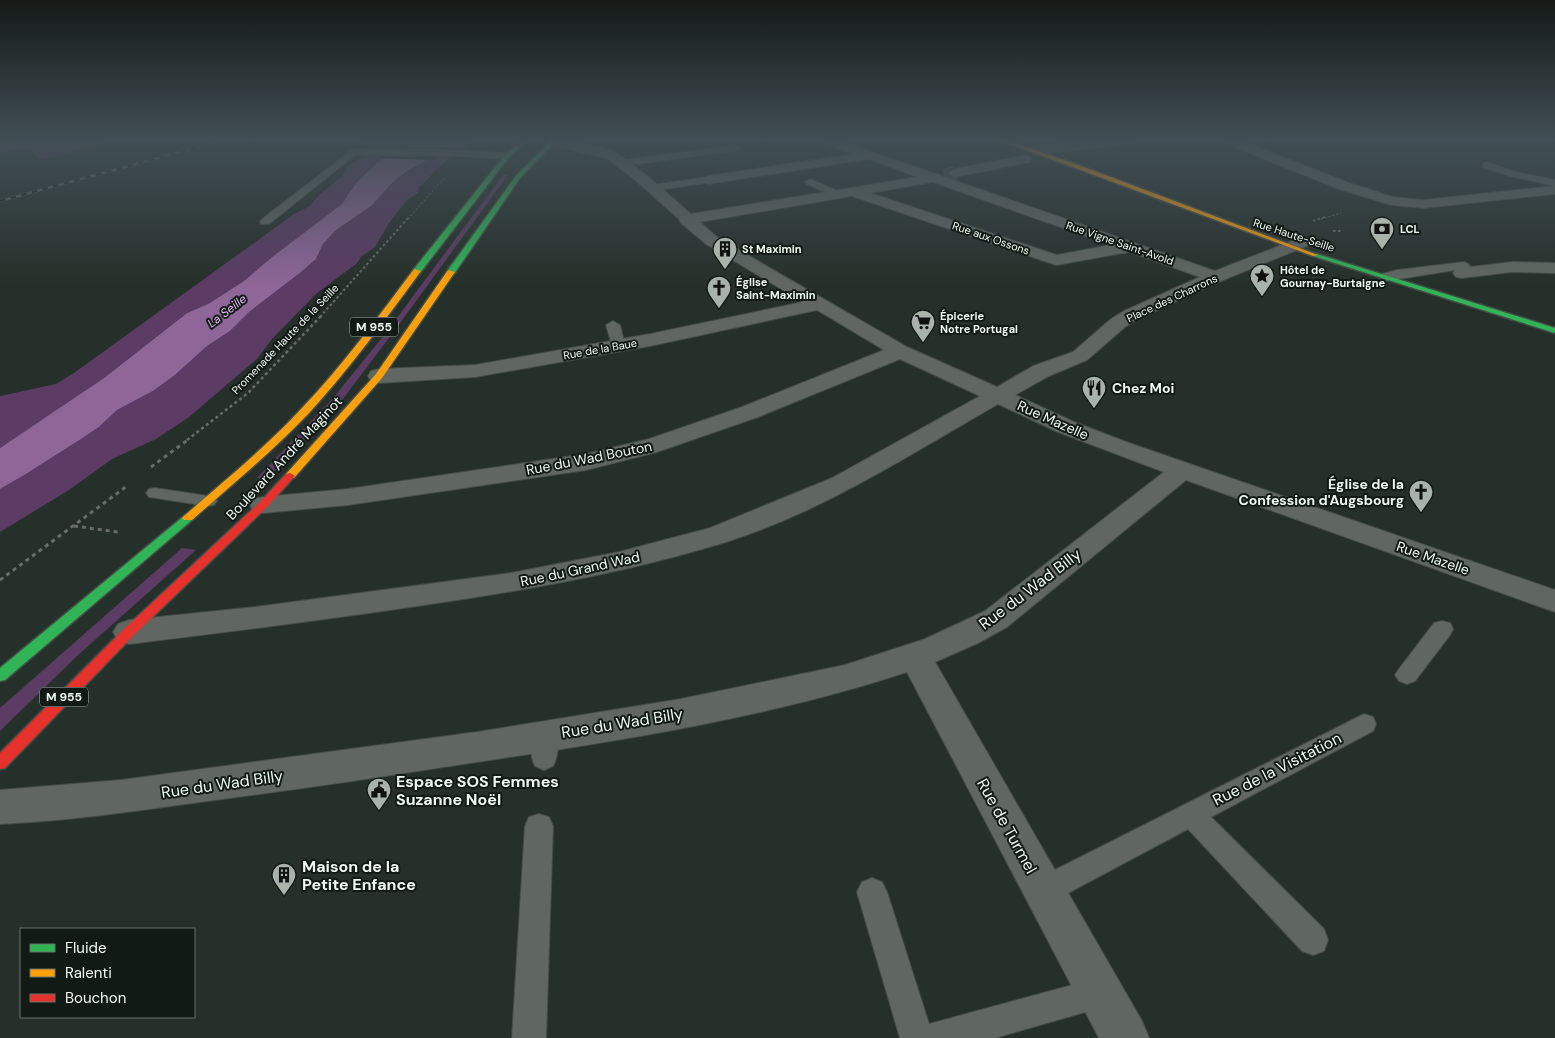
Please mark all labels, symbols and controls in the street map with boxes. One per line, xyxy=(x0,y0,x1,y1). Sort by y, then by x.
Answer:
street label: Rue Haute-Seille xyxy=(1252,215,1336,255)
bank icon: LCL xyxy=(1369,216,1395,250)
street label: Rue aux Ossons xyxy=(951,218,1031,258)
street label: Rue Vigne Saint-Avold xyxy=(1064,218,1176,268)
place label: LCL xyxy=(1400,222,1420,236)
building icon: St Maximin xyxy=(712,236,738,270)
place label: St Maximin xyxy=(742,242,802,256)
place icon: Hôtel de Gournay-Burtaigne xyxy=(1249,263,1275,297)
place label: Hôtel de Gournay-Burtaigne xyxy=(1280,263,1385,290)
street label: Place des Charrons xyxy=(1124,271,1220,325)
church icon: Église Saint-Maximin xyxy=(706,275,732,309)
place label: Église Saint-Maximin xyxy=(736,275,816,302)
street label: Promenade Haute de la Seille xyxy=(229,281,341,397)
water label: La Seille xyxy=(204,291,250,331)
supermarket icon: Épicerie Notre Portugal xyxy=(910,309,936,343)
place label: Épicerie Notre Portugal xyxy=(940,309,1018,336)
road number: M 955 xyxy=(350,318,398,337)
street label: Rue de la Baue xyxy=(562,336,638,362)
restaurant icon: Chez Moi xyxy=(1081,375,1107,409)
place label: Chez Moi xyxy=(1112,379,1175,397)
street label: Boulevard André Maginot xyxy=(222,392,346,524)
street label: Rue Mazelle xyxy=(1015,396,1091,444)
street label: Rue du Wad Bouton xyxy=(524,437,654,479)
place label: Église de la Confession d'Augsbourg xyxy=(1238,475,1404,509)
church icon: Église de la Confession d'Augsbourg xyxy=(1408,479,1434,513)
street label: Rue Mazelle xyxy=(1394,537,1472,579)
street label: Rue du Wad Billy xyxy=(975,544,1085,634)
street label: Rue du Grand Wad xyxy=(519,548,641,590)
road number: M 955 xyxy=(40,688,88,706)
street label: Rue du Wad Billy xyxy=(560,703,684,743)
street label: Rue de la Visitation xyxy=(1209,727,1345,811)
street label: Rue du Wad Billy xyxy=(160,765,284,803)
place label: Espace SOS Femmes Suzanne Noël xyxy=(396,771,559,810)
street label: Rue de Turmel xyxy=(972,775,1042,877)
public building icon: Espace SOS Femmes Suzanne Noël xyxy=(366,777,392,811)
place label: Maison de la Petite Enfance xyxy=(302,856,416,895)
building icon: Maison de la Petite Enfance xyxy=(271,862,297,896)
legend xyxy=(20,928,195,1018)
text: Fluide xyxy=(65,938,107,958)
text: Ralenti xyxy=(65,963,112,983)
text: Bouchon xyxy=(65,988,126,1008)

